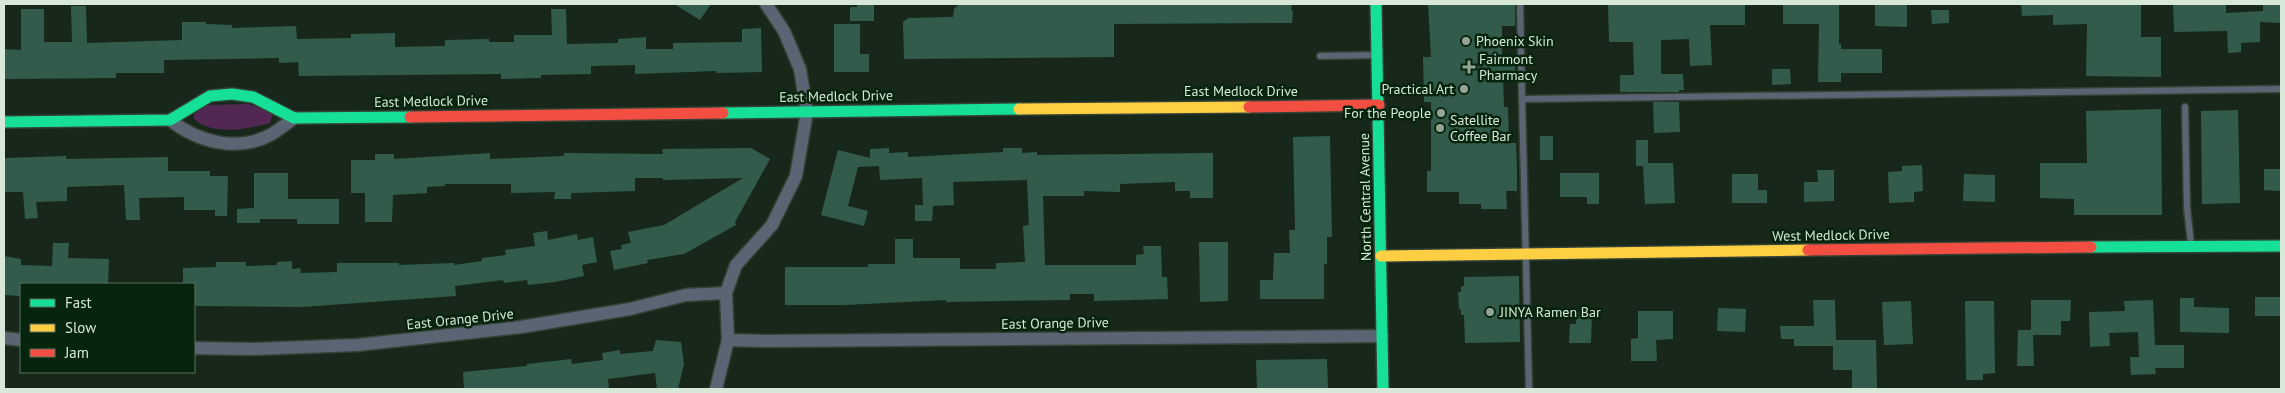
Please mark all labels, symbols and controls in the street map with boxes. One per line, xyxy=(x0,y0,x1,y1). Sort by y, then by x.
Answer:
place label: Phoenix Skin xyxy=(1476,32,1554,50)
marker: Phoenix Skin xyxy=(1460,35,1472,47)
place label: Fairmont Pharmacy xyxy=(1479,50,1538,84)
marker: Fairmont Pharmacy xyxy=(1463,61,1475,73)
place label: Practical Art xyxy=(1381,80,1454,98)
street label: East Medlock Drive xyxy=(1184,82,1298,100)
marker: Practical Art xyxy=(1458,83,1470,95)
street label: East Medlock Drive xyxy=(779,86,893,106)
street label: East Medlock Drive xyxy=(374,91,488,111)
place label: For the People xyxy=(1344,104,1431,122)
marker: For the People xyxy=(1435,107,1447,119)
place label: Satellite Coffee Bar xyxy=(1450,111,1512,145)
marker: Satellite Coffee Bar xyxy=(1434,122,1446,134)
street label: North Central Avenue xyxy=(1355,133,1375,261)
street label: West Medlock Drive xyxy=(1772,225,1890,245)
legend xyxy=(20,283,195,373)
text: Fast xyxy=(65,293,92,312)
place label: JINYA Ramen Bar xyxy=(1499,303,1601,321)
street label: East Orange Drive xyxy=(406,304,514,334)
marker: JINYA Ramen Bar xyxy=(1484,306,1496,318)
street label: East Orange Drive xyxy=(1001,313,1109,333)
text: Slow xyxy=(65,318,96,337)
text: Jam xyxy=(64,343,89,362)

